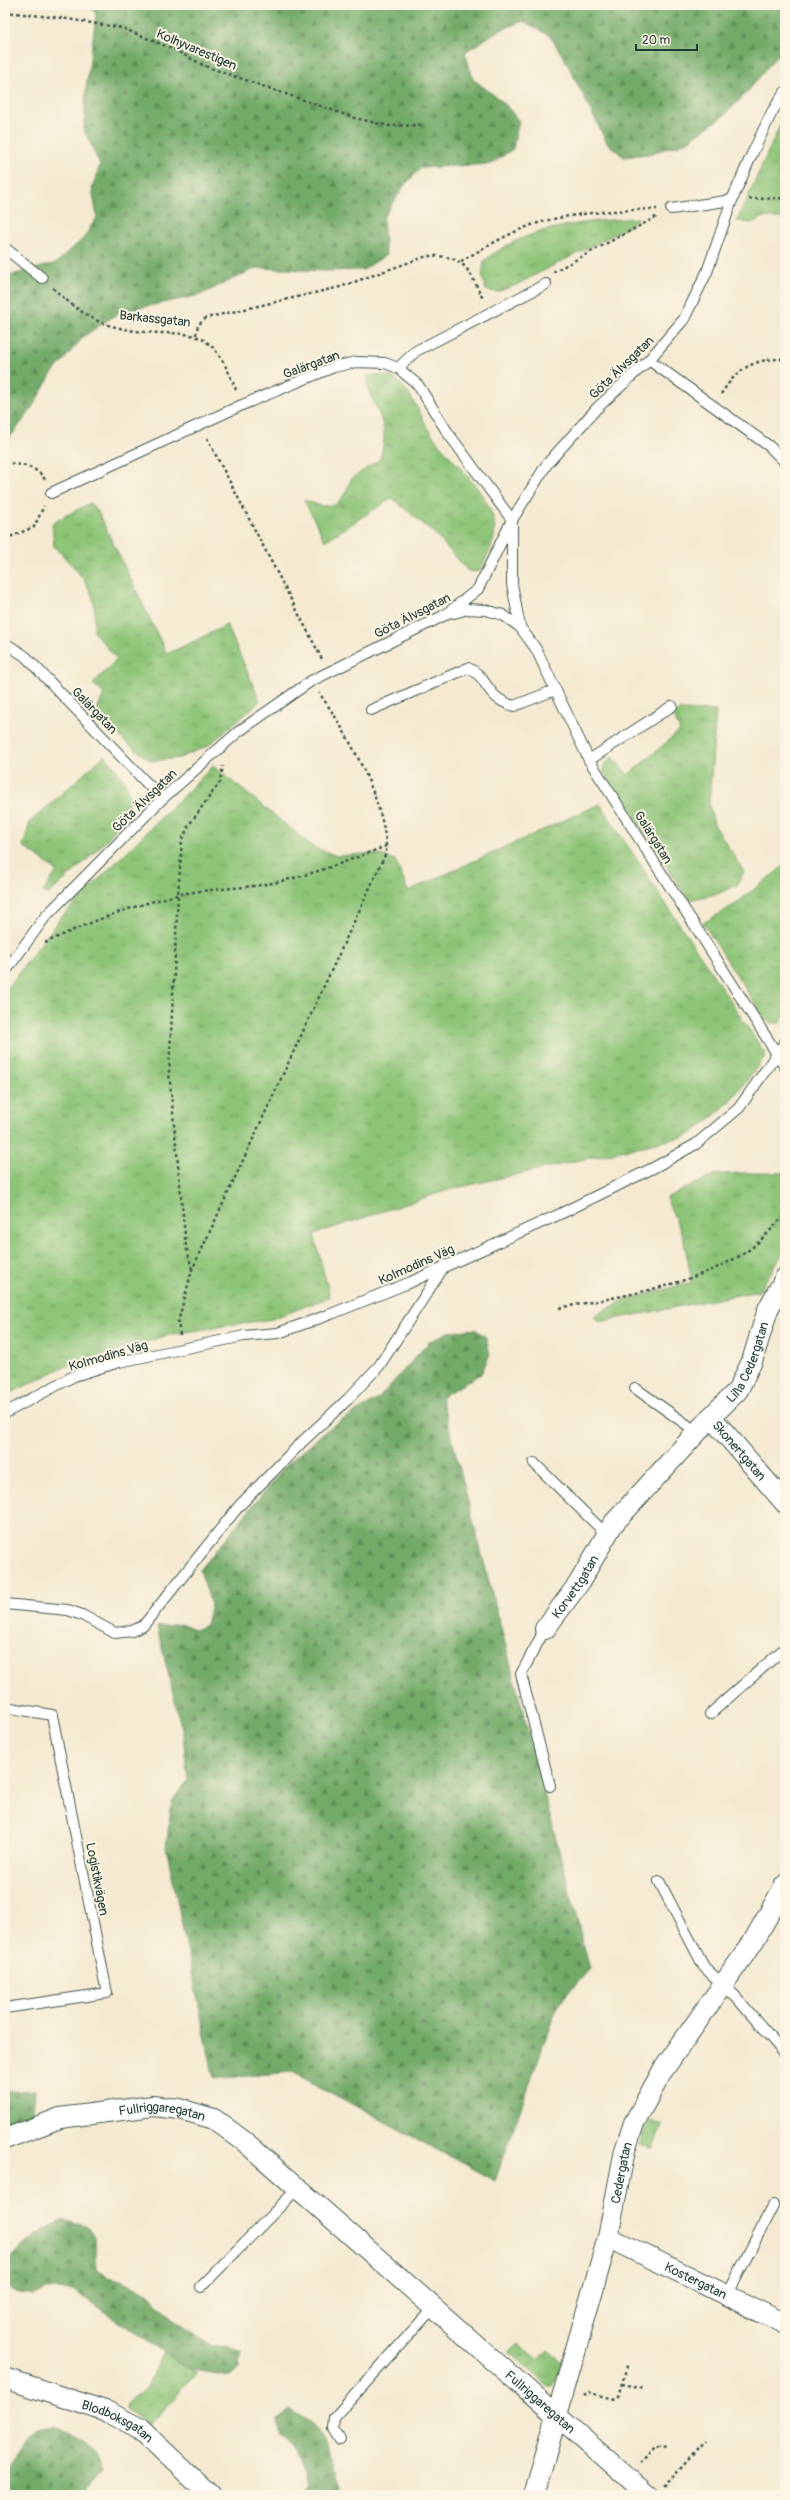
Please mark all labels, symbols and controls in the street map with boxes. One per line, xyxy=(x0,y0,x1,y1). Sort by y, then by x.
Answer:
street label: Kolhyvarestigen xyxy=(154,26,239,74)
scale bar xyxy=(636,26,697,52)
text: 20 m xyxy=(642,33,671,48)
street label: Barkassgatan xyxy=(118,307,191,331)
street label: Göta Älvsgatan xyxy=(586,333,657,403)
street label: Galärgatan xyxy=(281,347,342,383)
street label: Göta Älvsgatan xyxy=(371,590,453,642)
street label: Galärgatan xyxy=(68,684,121,737)
street label: Göta Älvsgatan xyxy=(109,766,180,836)
street label: Galärgatan xyxy=(631,808,676,867)
street label: Kolmodins Väg xyxy=(376,1241,457,1289)
street label: Lilla Cedergatan xyxy=(723,1320,773,1406)
street label: Kolmodins Väg xyxy=(67,1337,150,1375)
street label: Skonertgatan xyxy=(709,1418,769,1484)
street label: Korvettgatan xyxy=(549,1553,602,1622)
street label: Logistikvägen xyxy=(82,1841,112,1917)
street label: Fullriggaregatan xyxy=(118,2099,207,2125)
street label: Cedergatan xyxy=(608,2140,636,2205)
street label: Kostergatan xyxy=(662,2259,729,2303)
street label: Fullriggaregatan xyxy=(501,2367,578,2437)
street label: Blodboksgatan xyxy=(80,2397,156,2446)

